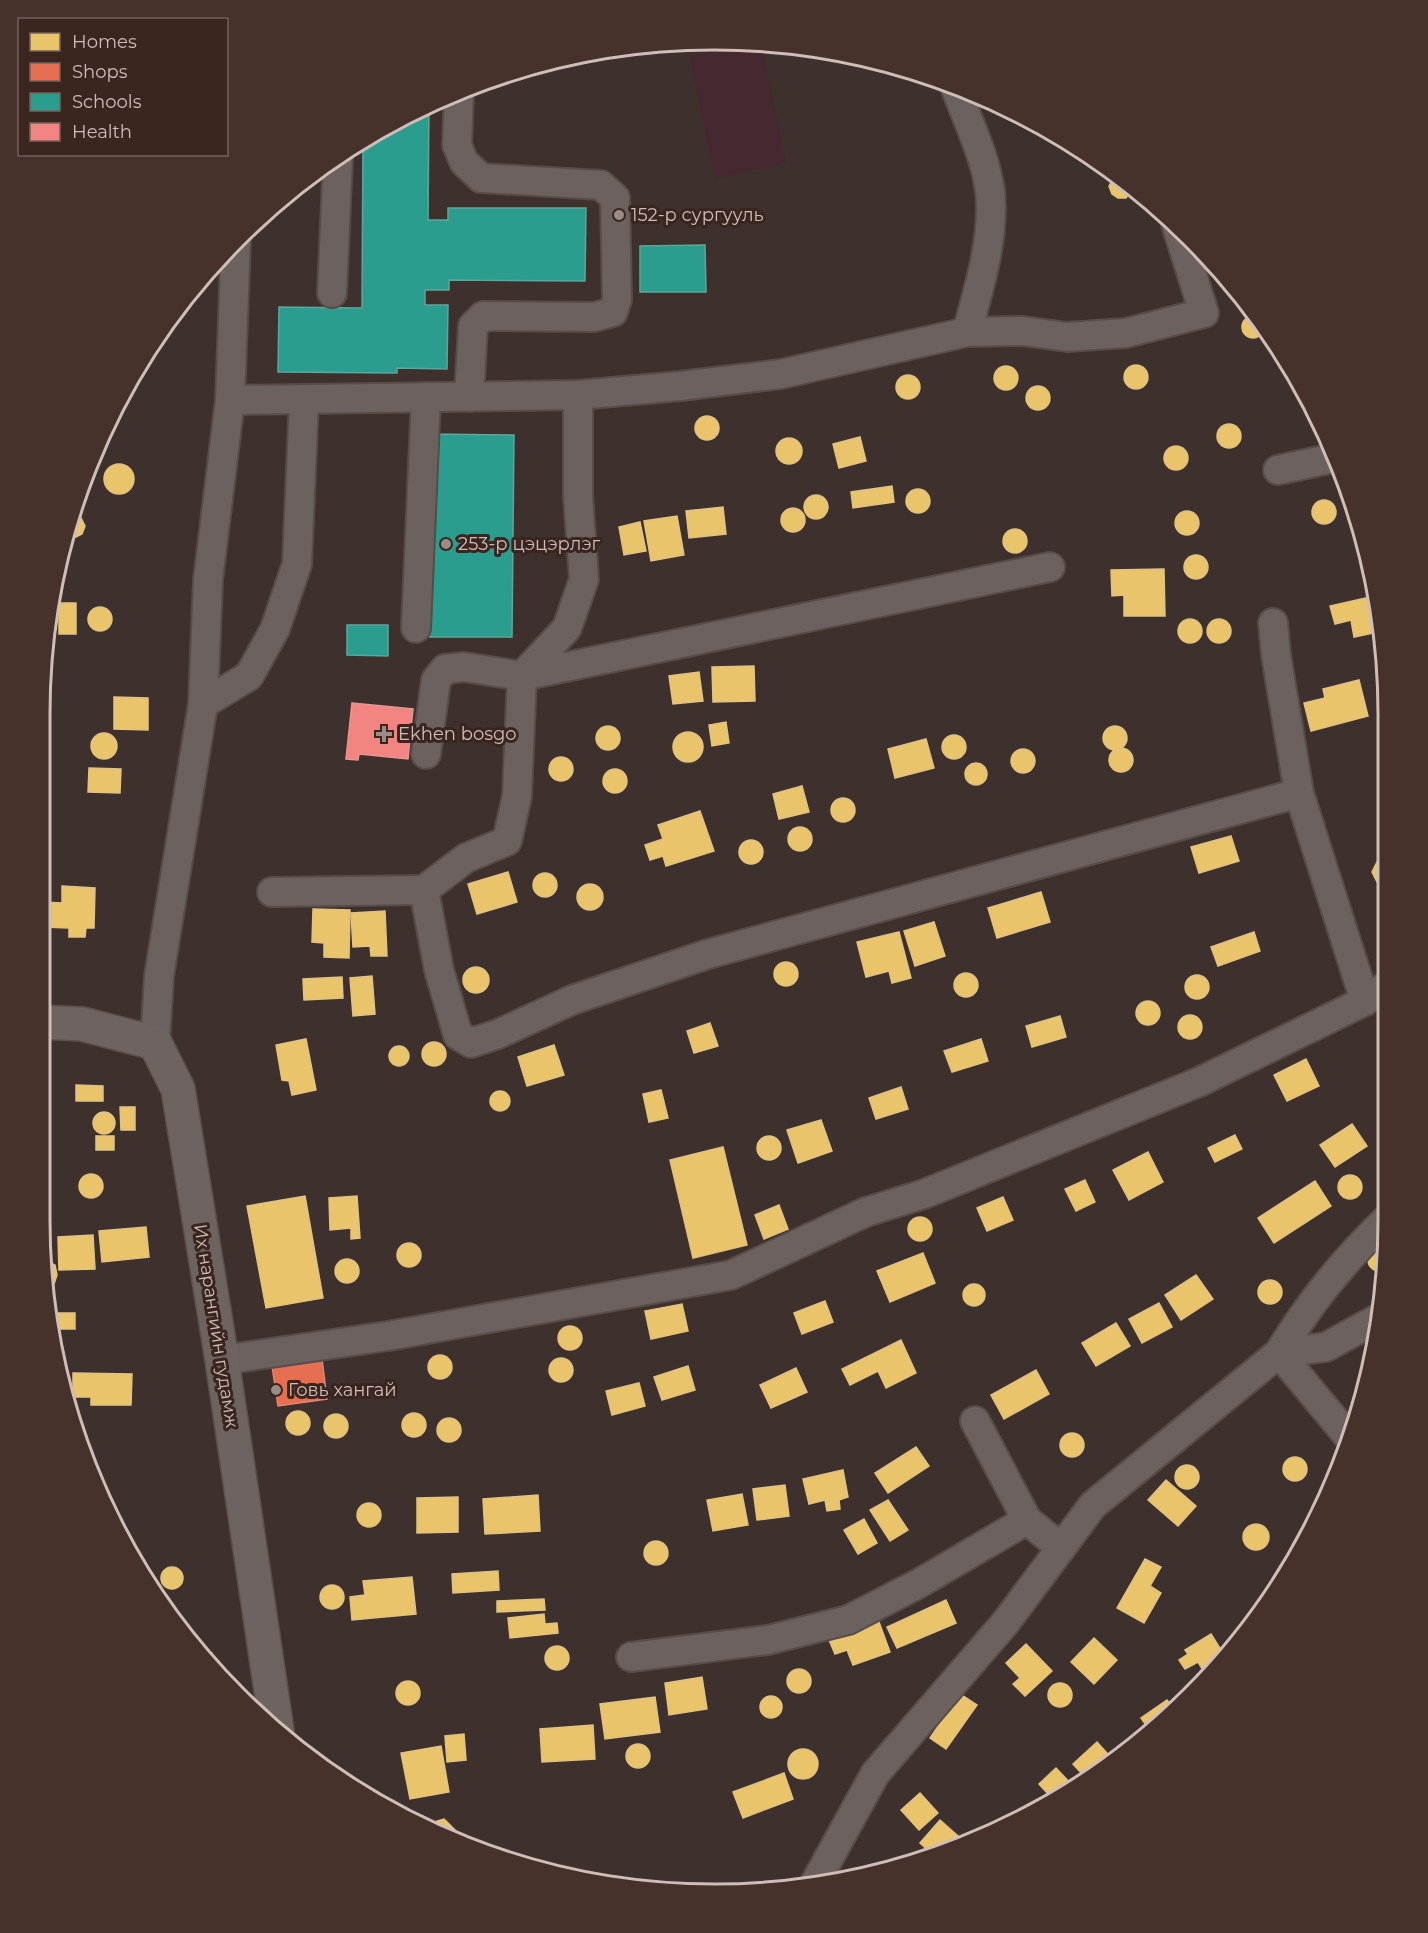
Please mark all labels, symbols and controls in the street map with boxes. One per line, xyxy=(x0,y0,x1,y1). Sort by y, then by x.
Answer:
legend xyxy=(18,18,228,156)
text: Homes xyxy=(72,31,137,53)
text: Shops xyxy=(72,61,128,83)
text: Schools xyxy=(72,91,142,113)
text: Health xyxy=(72,121,132,143)
place label: 152-р сургууль xyxy=(631,204,764,226)
marker: 152-р сургууль xyxy=(612,208,626,222)
place label: 253-р цэцэрлэг xyxy=(458,533,601,555)
marker: 253-р цэцэрлэг xyxy=(439,537,453,551)
place label: Ekhen bosgo xyxy=(398,723,517,745)
marker: Ekhen bosgo xyxy=(375,725,393,743)
street label: Их нарангийн гудамж xyxy=(189,1222,243,1430)
place label: Говь хангай xyxy=(288,1379,397,1401)
marker: Говь хангай xyxy=(269,1383,283,1397)

